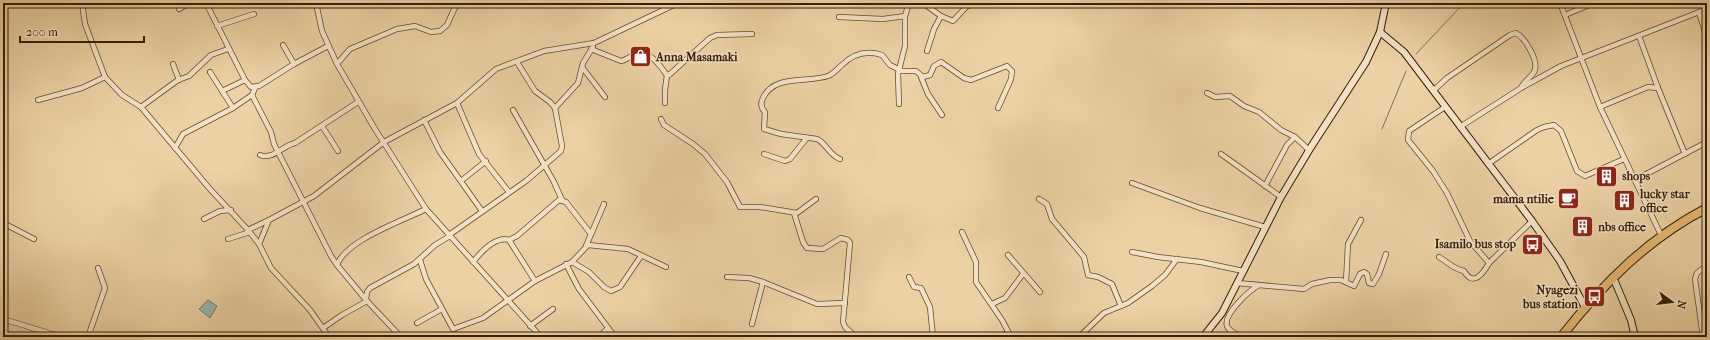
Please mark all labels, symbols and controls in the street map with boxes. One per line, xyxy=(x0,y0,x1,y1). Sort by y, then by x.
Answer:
scale bar xyxy=(20,18,144,44)
text: 200 m xyxy=(26,25,58,39)
shop icon: Anna Masamaki xyxy=(627,44,653,70)
place label: Anna Masamaki xyxy=(655,50,738,64)
building icon: shops xyxy=(1594,163,1620,189)
place label: shops xyxy=(1622,169,1651,184)
cafe icon: mama ntilie xyxy=(1556,186,1582,212)
place label: lucky star office xyxy=(1639,187,1691,215)
building icon: lucky star office xyxy=(1611,188,1637,214)
place label: mama ntilie xyxy=(1492,192,1554,206)
building icon: nbs office xyxy=(1570,214,1596,240)
place label: nbs office xyxy=(1597,220,1646,234)
bus stop icon: Isamilo bus stop xyxy=(1519,231,1545,257)
place label: Isamilo bus stop xyxy=(1435,237,1516,252)
north arrow xyxy=(1652,282,1692,322)
place label: Nyagezi bus station xyxy=(1522,283,1579,311)
bus stop icon: Nyagezi bus station xyxy=(1581,284,1607,310)
text: N xyxy=(1674,299,1689,311)

